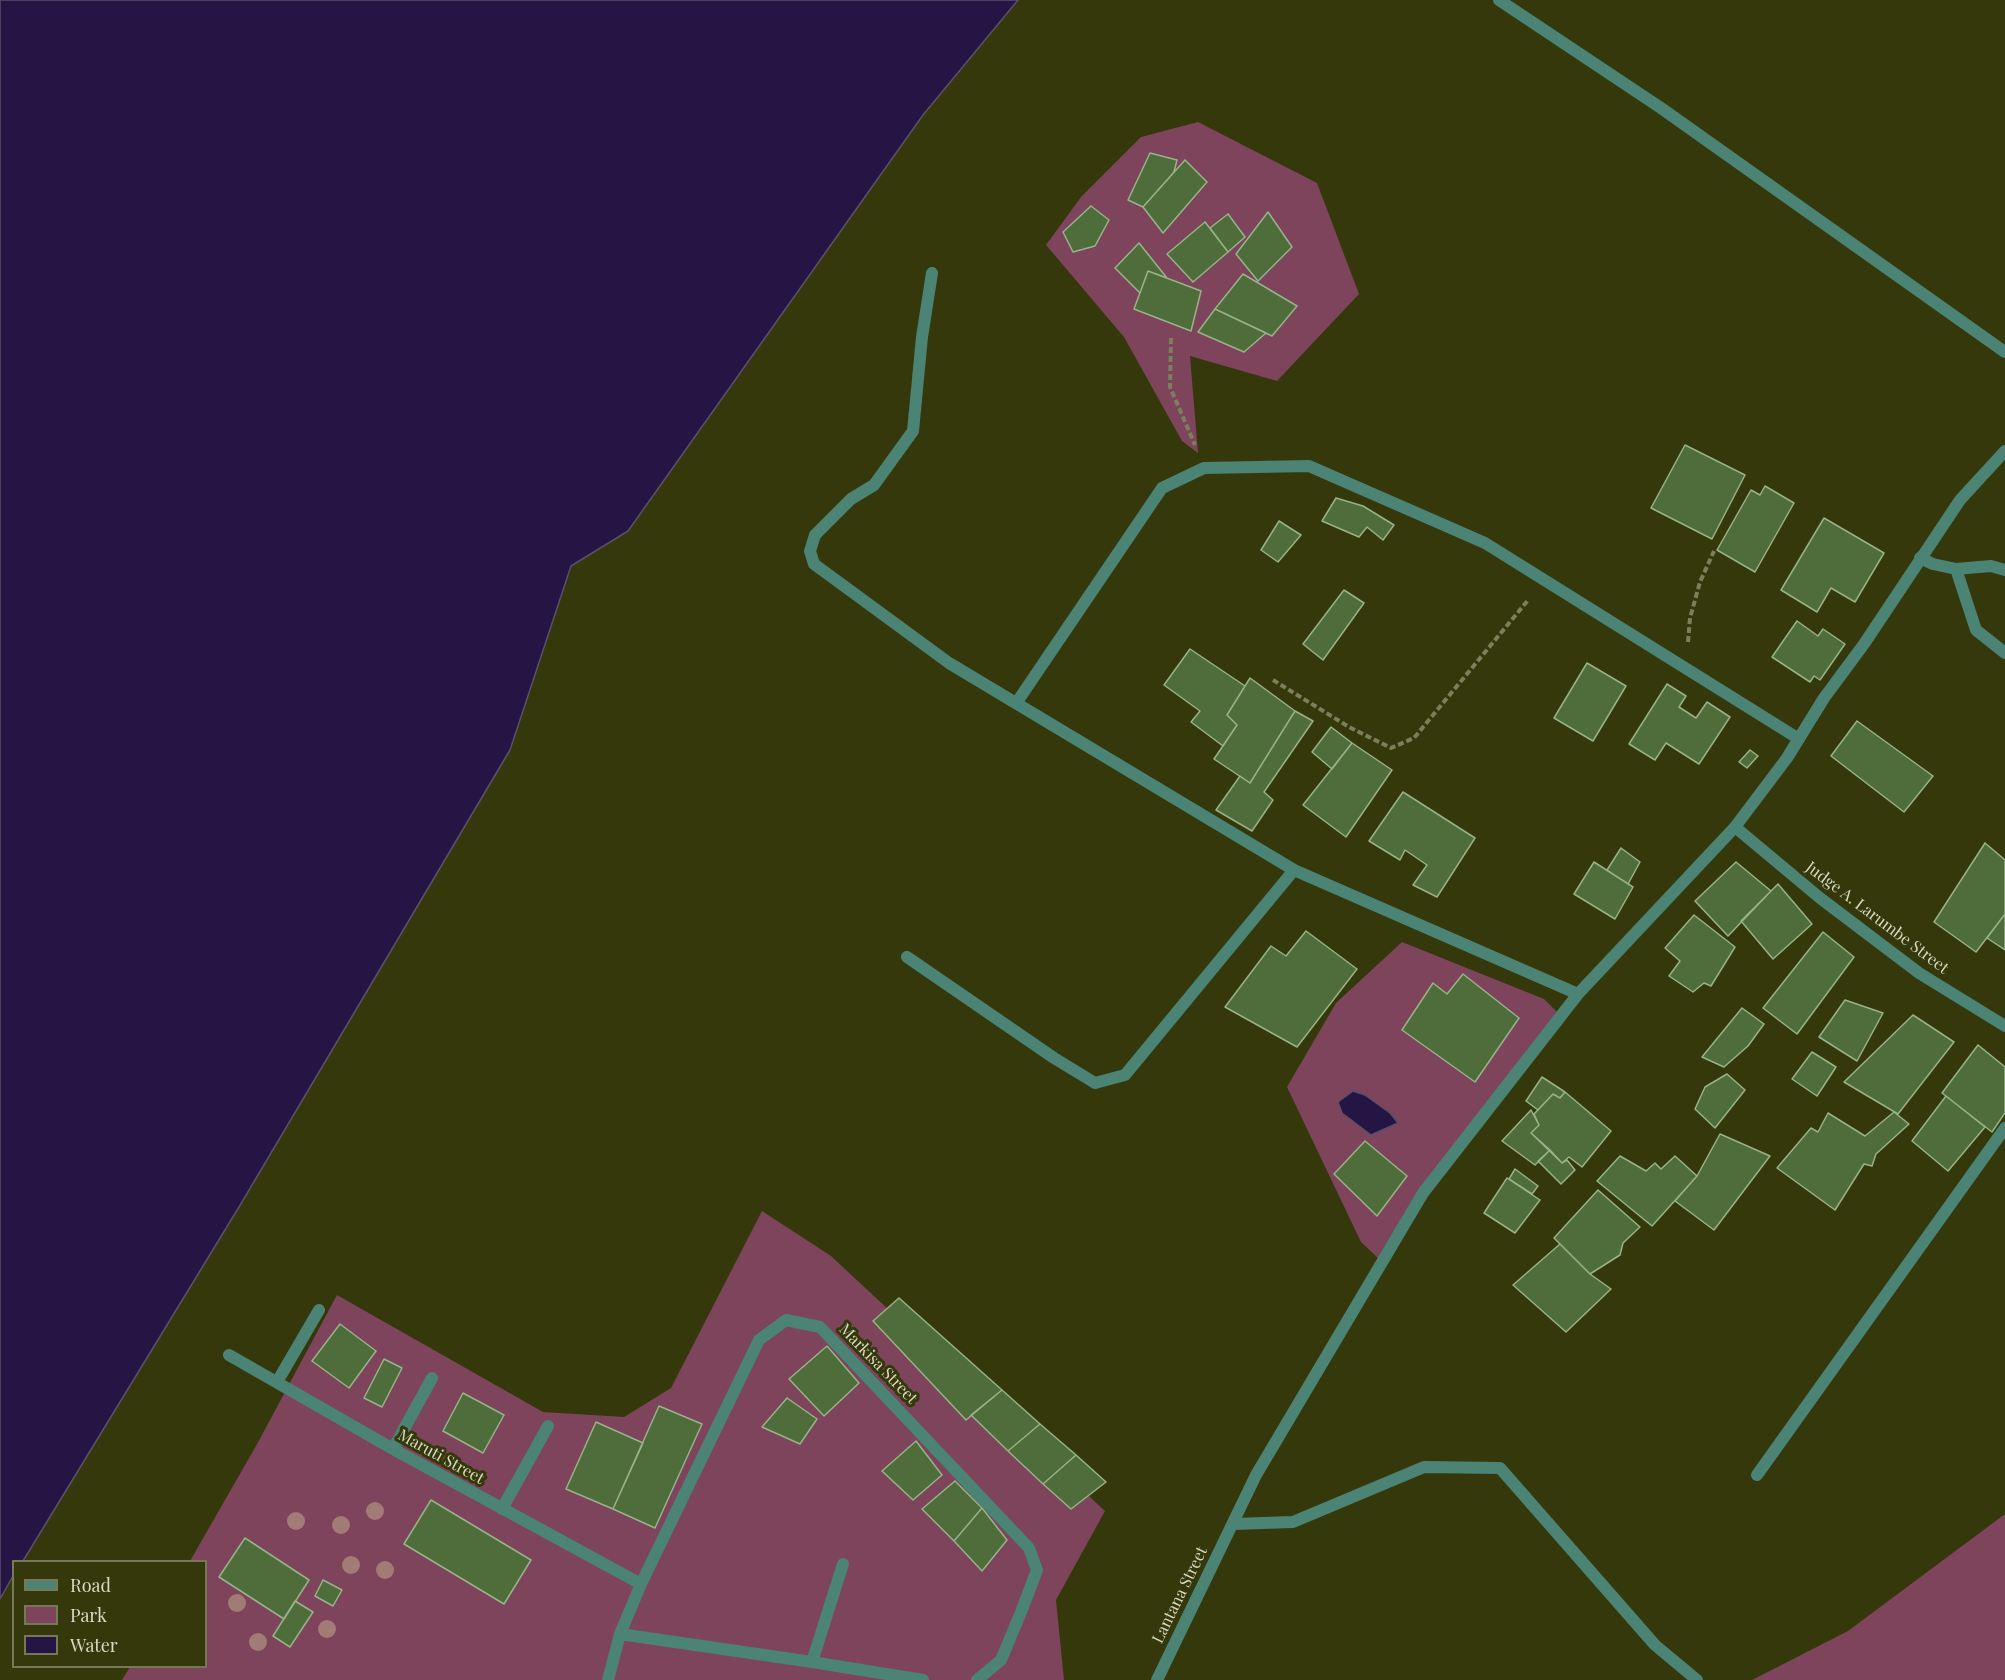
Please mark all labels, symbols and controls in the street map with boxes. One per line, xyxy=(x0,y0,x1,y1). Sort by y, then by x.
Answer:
street label: Judge A. Larumbe Street xyxy=(1802,858,1952,978)
street label: Markisa Street xyxy=(835,1320,921,1408)
street label: Maruti Street xyxy=(395,1425,487,1489)
street label: Lantana Street xyxy=(1148,1544,1212,1646)
legend xyxy=(12,1560,207,1668)
text: Road xyxy=(70,1573,111,1597)
text: Park xyxy=(70,1603,107,1627)
text: Water xyxy=(70,1633,118,1657)

